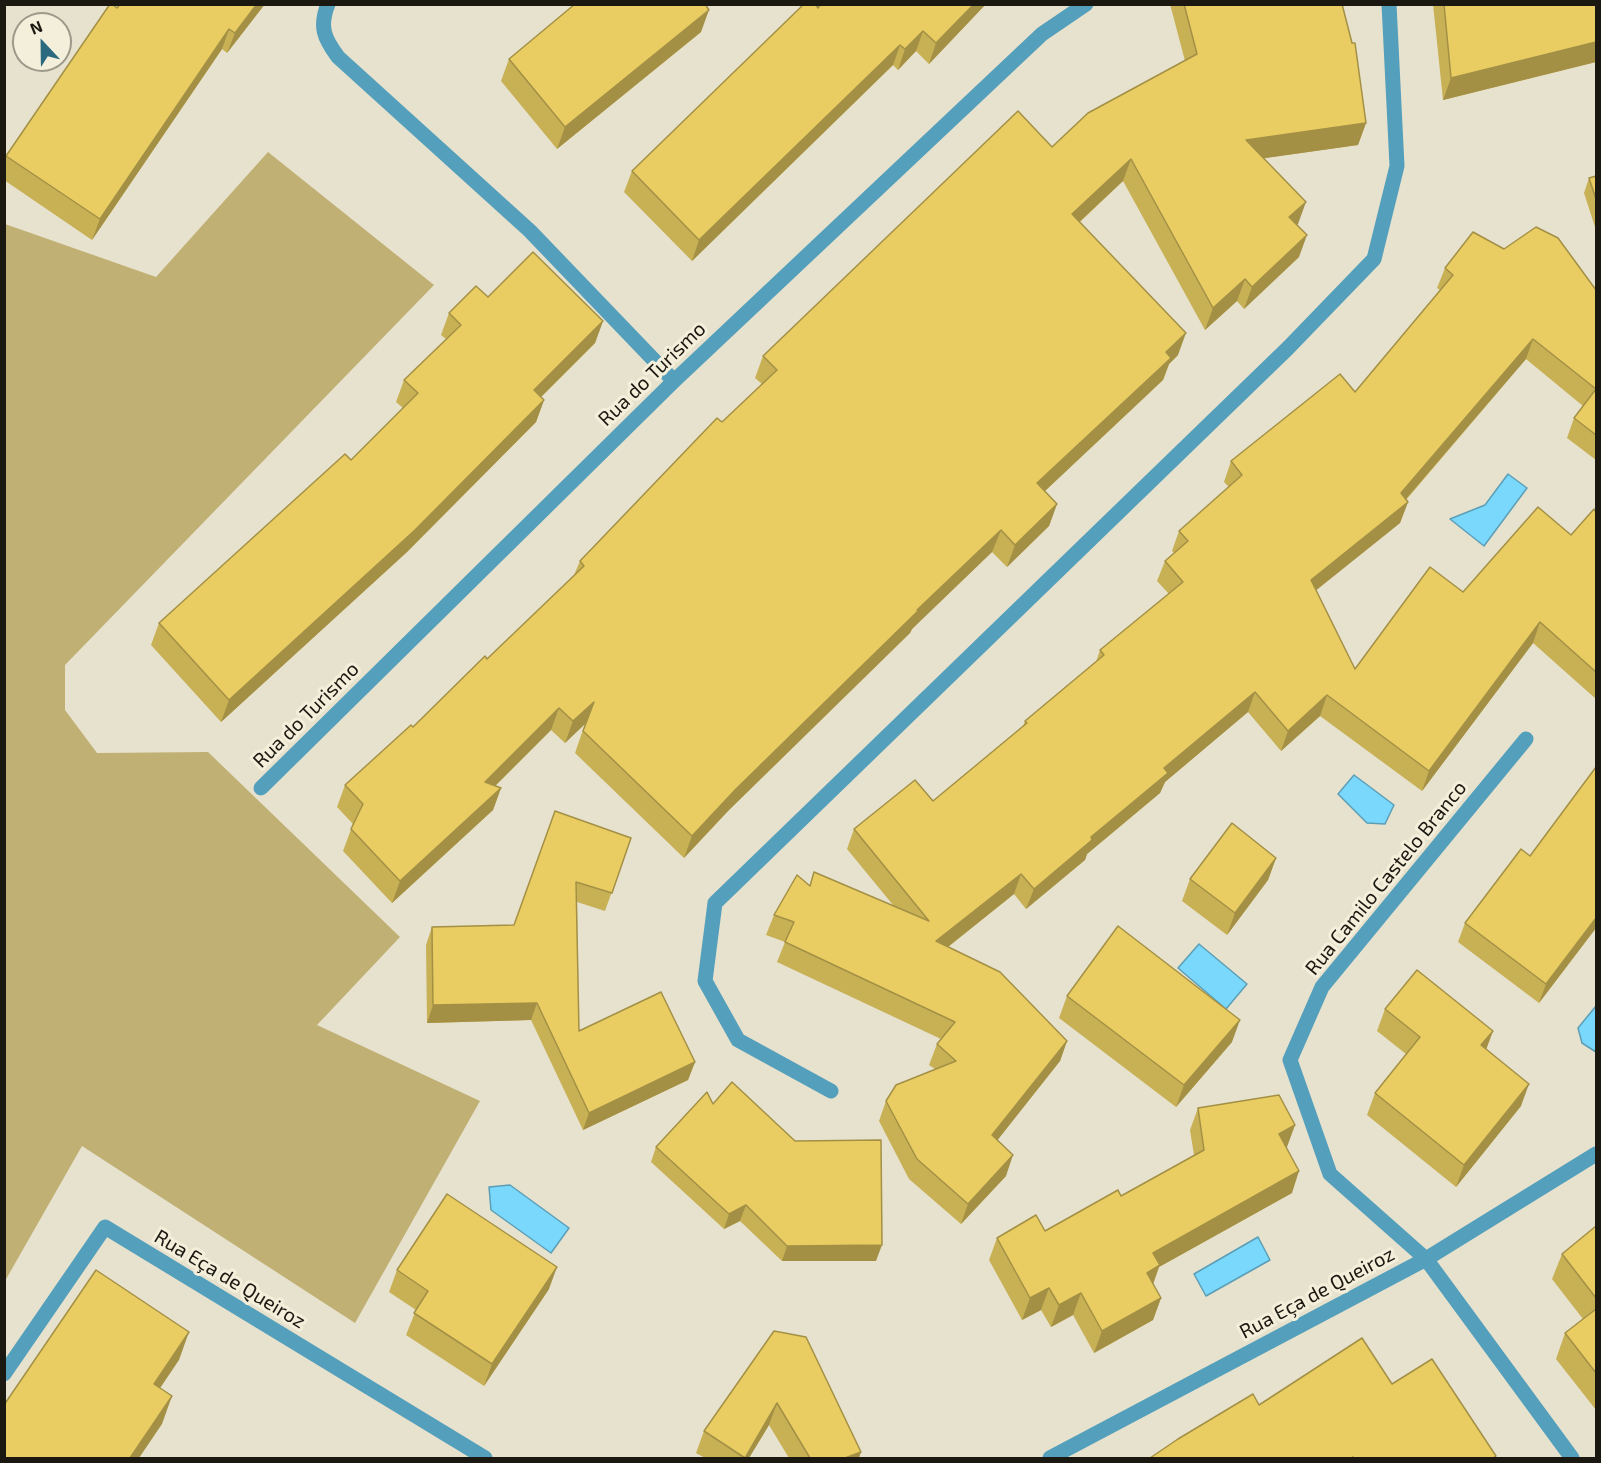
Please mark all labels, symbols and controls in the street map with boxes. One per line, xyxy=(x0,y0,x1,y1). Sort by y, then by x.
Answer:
north arrow xyxy=(12,12,72,72)
text: N xyxy=(27,16,45,38)
street label: Rua do Turismo xyxy=(593,317,711,431)
street label: Rua do Turismo xyxy=(248,657,364,773)
street label: Rua Camilo Castelo Branco xyxy=(1300,776,1472,980)
street label: Rua Eça de Queiroz xyxy=(150,1224,310,1334)
street label: Rua Eça de Queiroz xyxy=(1235,1242,1399,1344)

